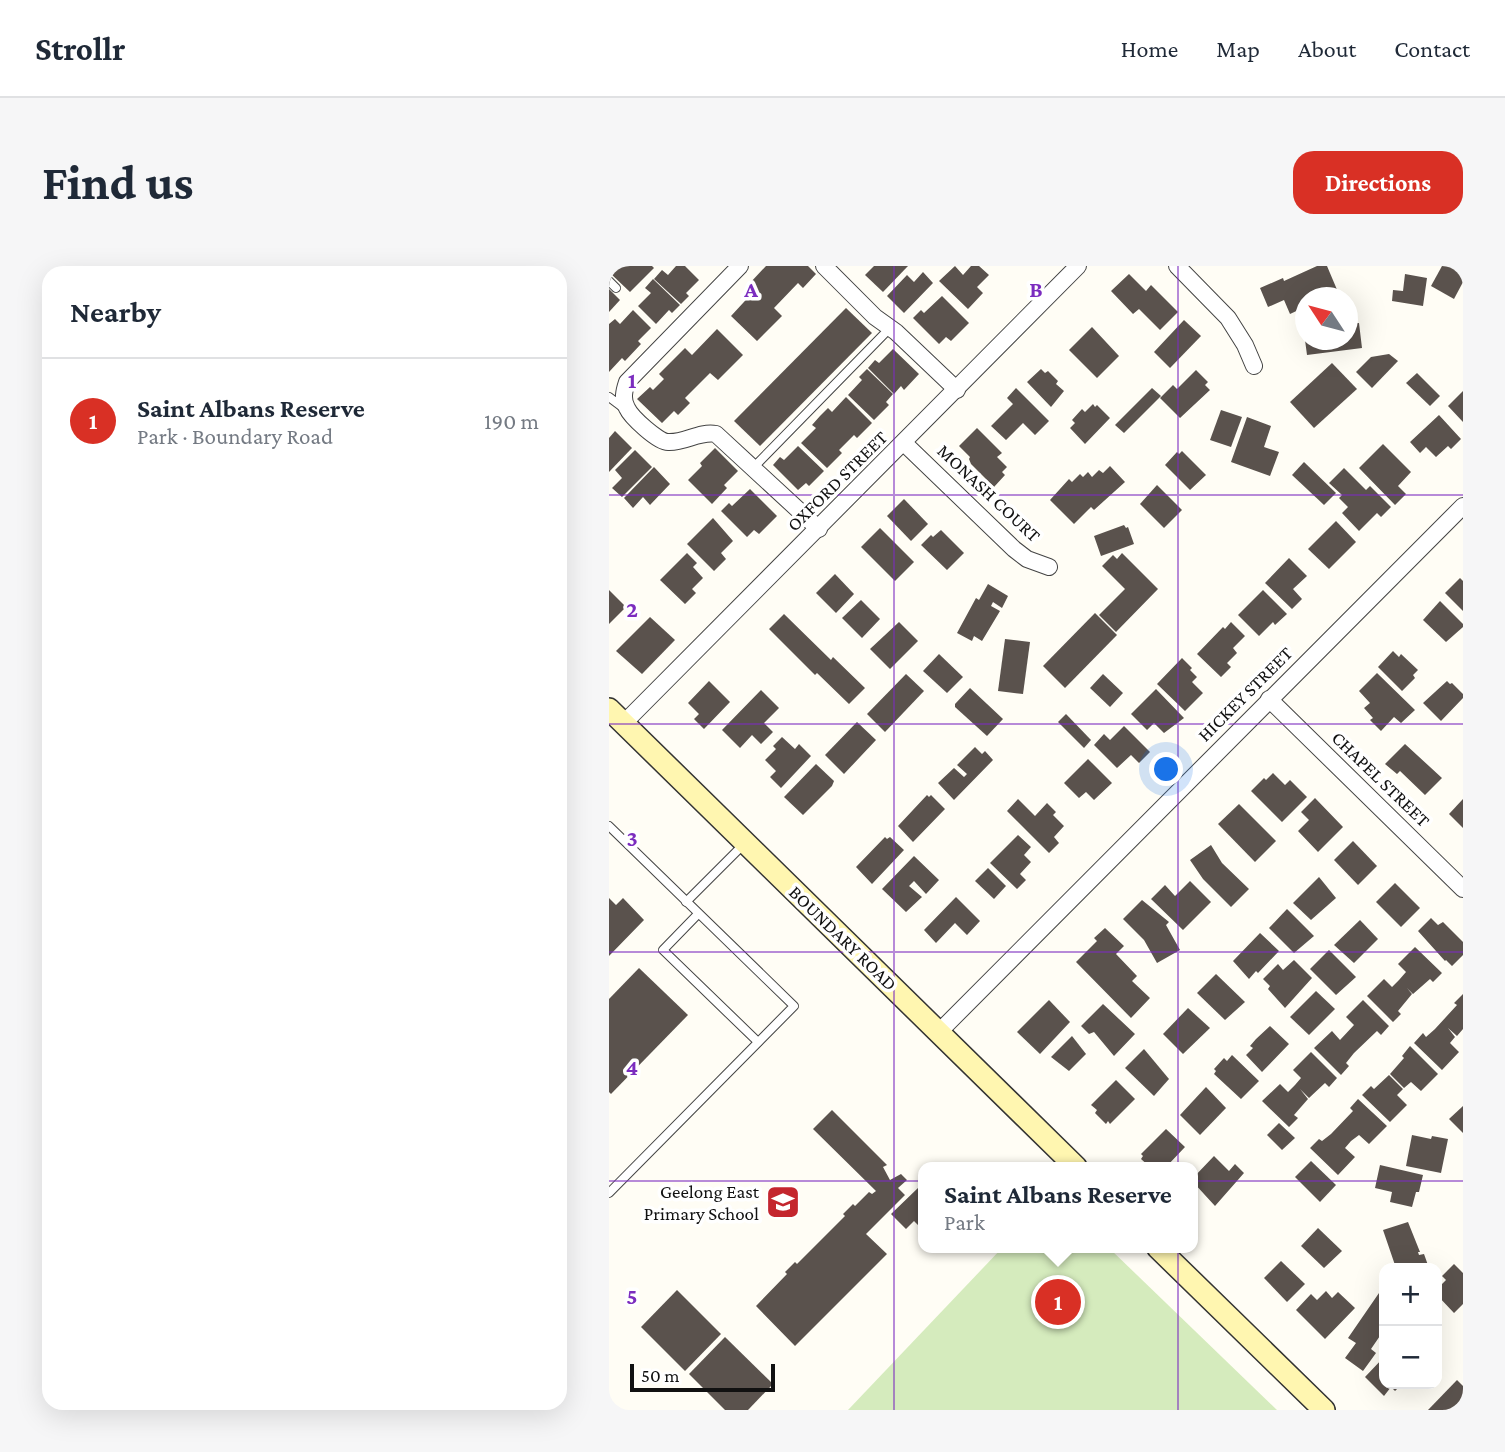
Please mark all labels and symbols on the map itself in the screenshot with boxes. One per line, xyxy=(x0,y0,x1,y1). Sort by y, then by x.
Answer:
text: A xyxy=(743,276,758,302)
text: B xyxy=(1029,276,1043,302)
north arrow xyxy=(1295,287,1358,350)
text: 1 xyxy=(628,367,637,393)
street label: OXFORD STREET xyxy=(783,426,892,535)
street label: MONASH COURT xyxy=(933,440,1045,547)
text: 2 xyxy=(626,596,638,622)
street label: HICKEY STREET xyxy=(1194,642,1297,745)
street label: CHAPEL STREET xyxy=(1328,727,1435,831)
your location xyxy=(1149,752,1183,786)
text: 3 xyxy=(626,825,638,851)
street label: BOUNDARY ROAD xyxy=(785,881,901,995)
text: 4 xyxy=(626,1054,638,1080)
place label: Geelong East Primary School xyxy=(644,1181,760,1224)
school or university icon: Geelong East Primary School xyxy=(764,1183,802,1221)
pin: 1 xyxy=(1035,1276,1081,1328)
text: 5 xyxy=(626,1283,638,1309)
scale bar xyxy=(630,1361,775,1393)

